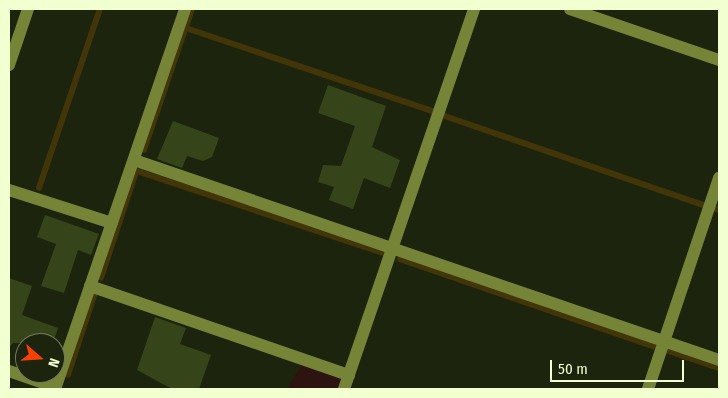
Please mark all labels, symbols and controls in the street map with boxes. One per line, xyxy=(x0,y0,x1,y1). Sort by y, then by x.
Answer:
north arrow xyxy=(15,333,65,383)
scale bar xyxy=(553,350,687,382)
text: N xyxy=(44,356,63,369)
text: 50 m xyxy=(558,360,588,378)

